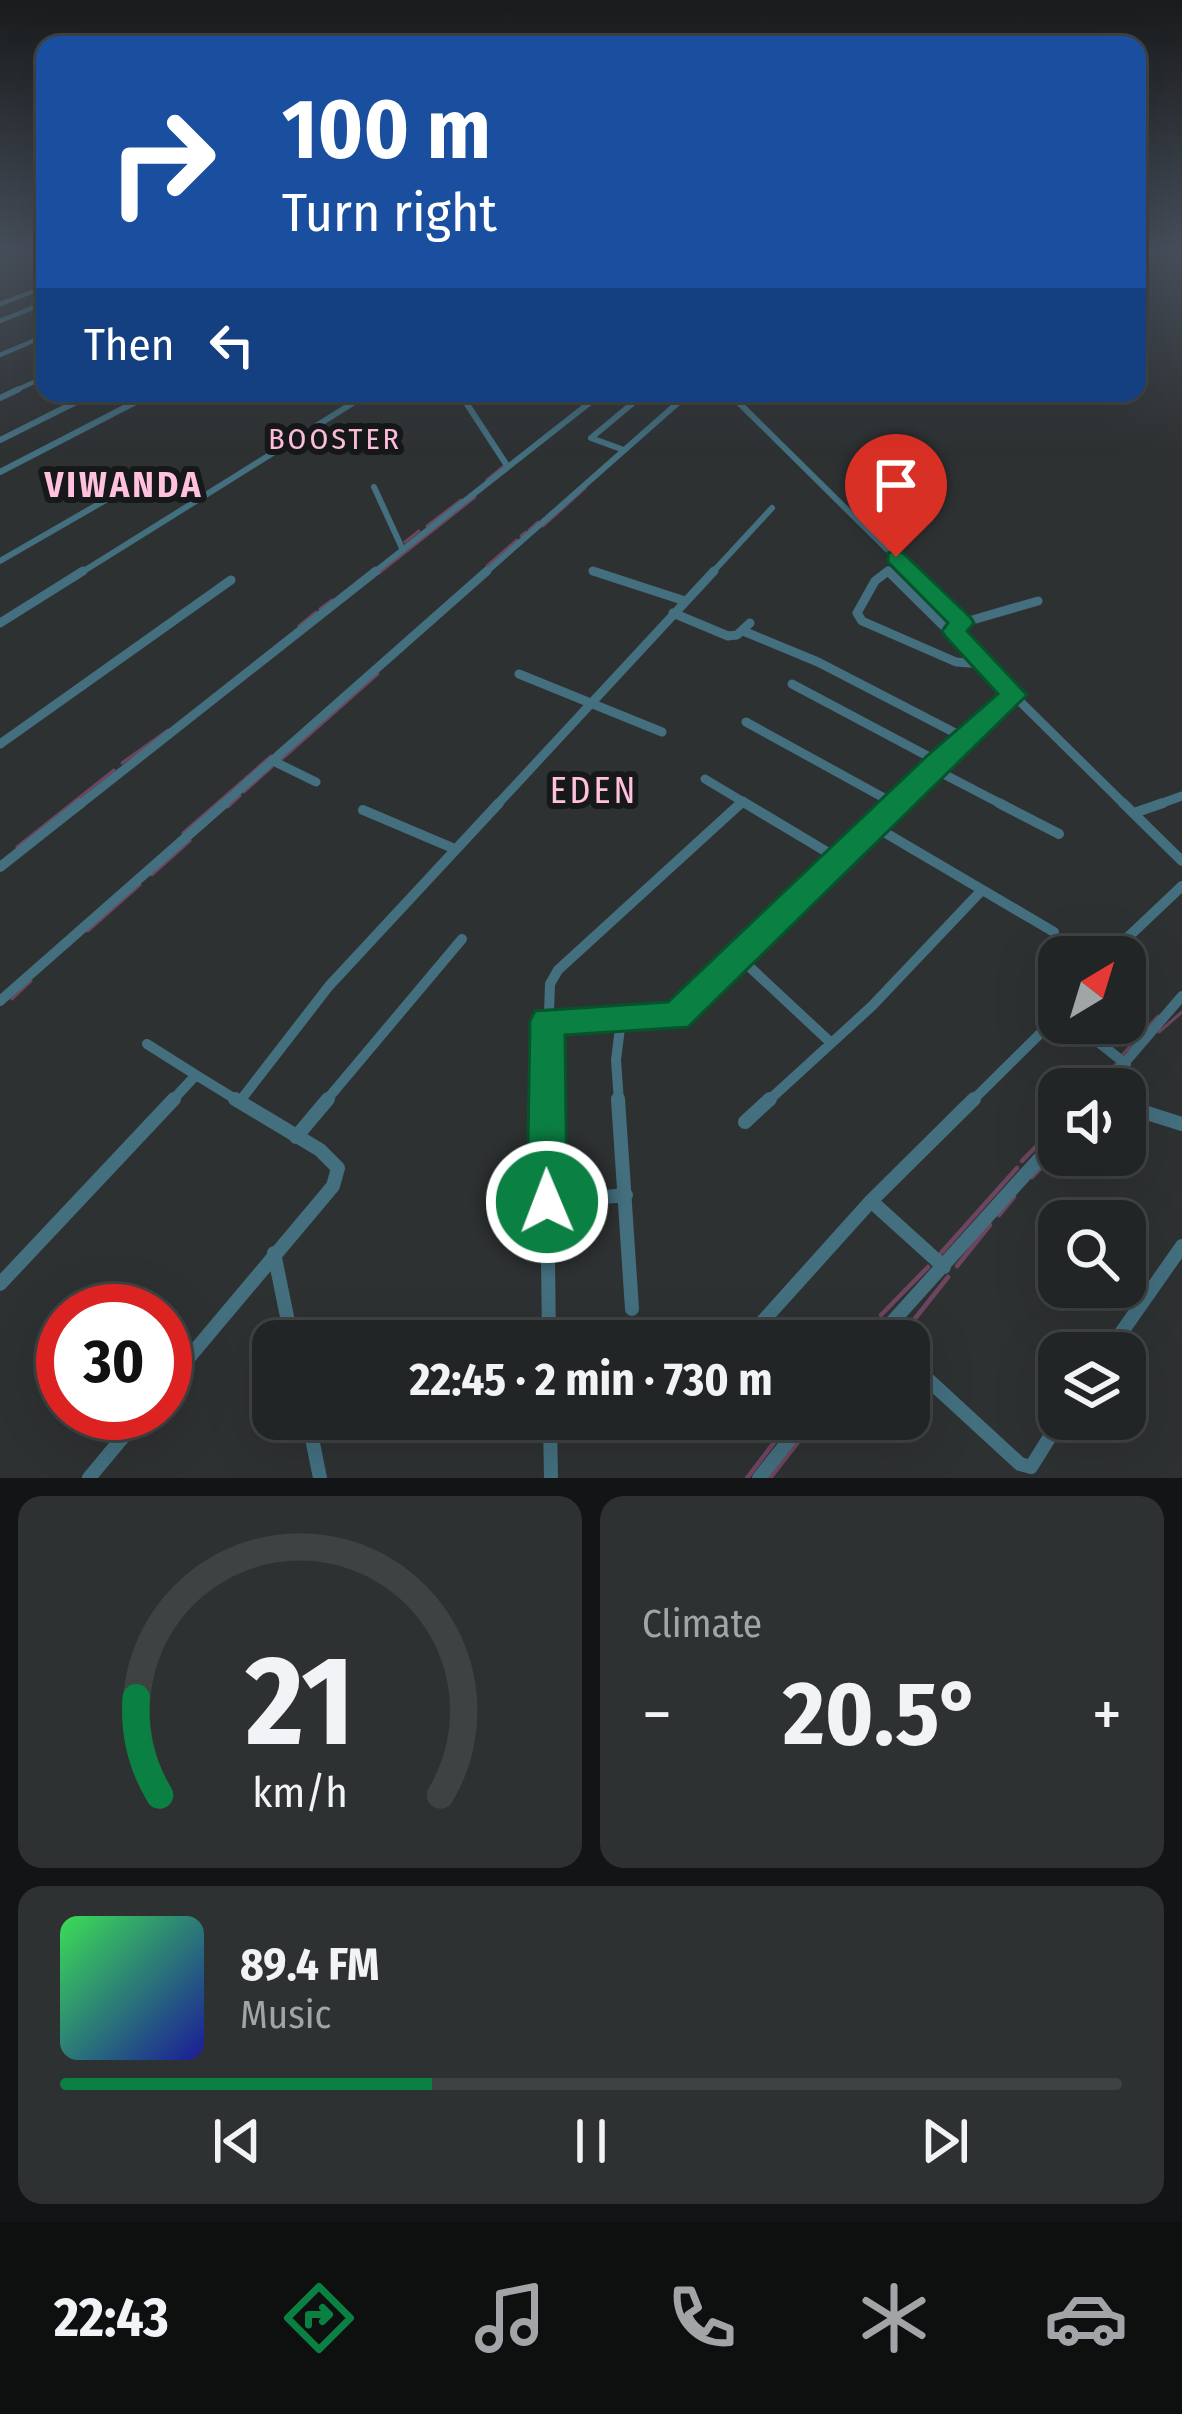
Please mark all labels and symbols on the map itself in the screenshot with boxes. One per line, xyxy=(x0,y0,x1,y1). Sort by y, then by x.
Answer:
district label: BOOSTER xyxy=(268,421,402,457)
pin xyxy=(845,434,947,557)
district label: VIWANDA xyxy=(43,463,204,507)
district label: EDEN xyxy=(550,769,638,813)
north arrow xyxy=(1038,936,1146,1044)
position arrow xyxy=(484,1139,610,1265)
speed limit sign: 30 xyxy=(36,1284,192,1440)

